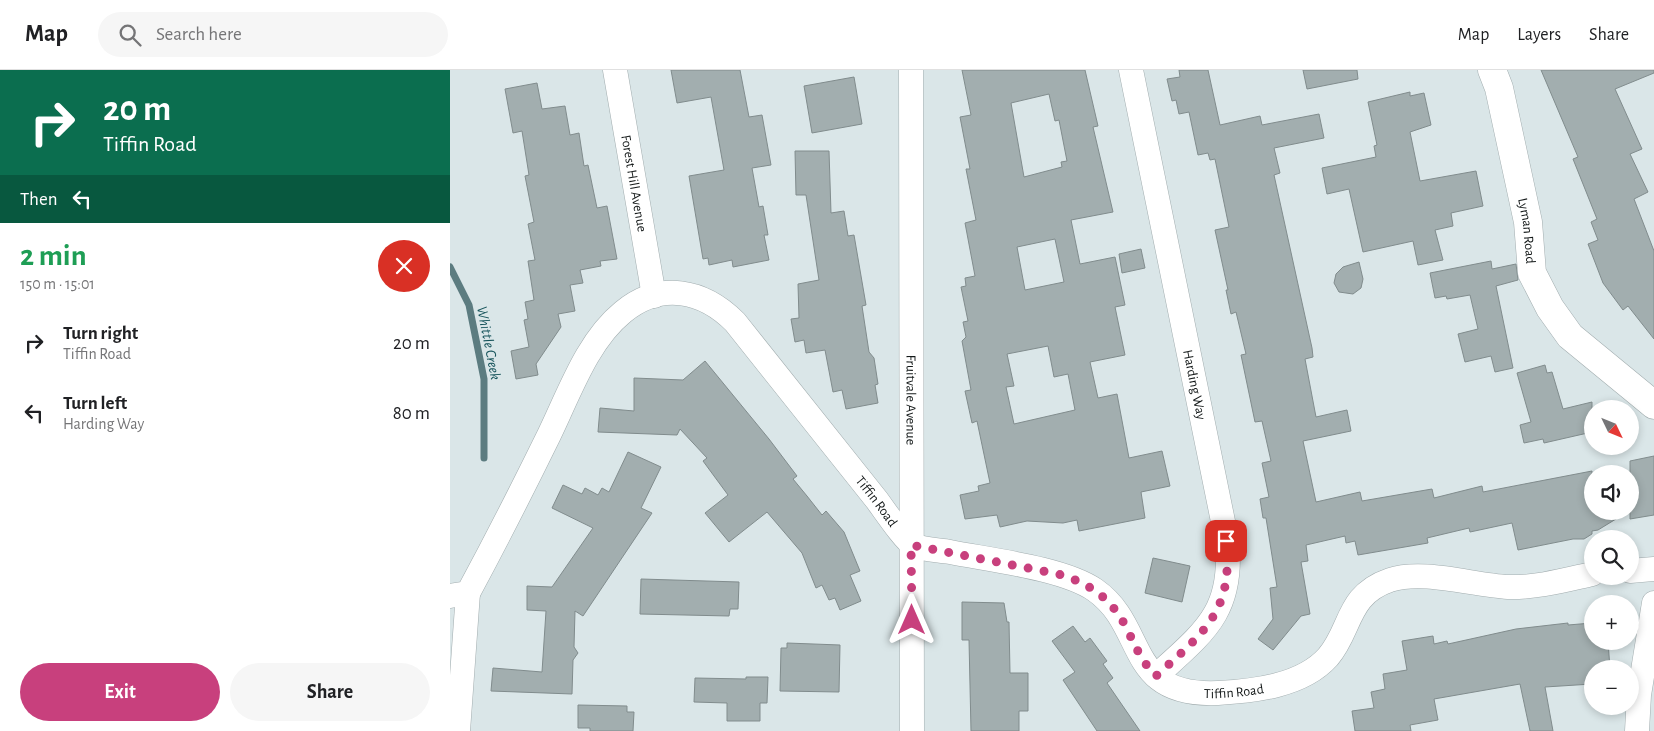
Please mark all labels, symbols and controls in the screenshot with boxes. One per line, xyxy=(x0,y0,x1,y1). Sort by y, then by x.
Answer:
search box xyxy=(98,12,448,57)
icon: search xyxy=(116,21,144,49)
text: Map xyxy=(25,22,68,46)
text: Search here xyxy=(156,25,242,44)
text: Map xyxy=(1458,26,1489,44)
text: Layers xyxy=(1517,26,1561,44)
text: Share xyxy=(1589,26,1629,44)
icon: right xyxy=(20,90,85,155)
text: 20 m xyxy=(103,92,171,127)
text: Tiffin Road xyxy=(103,133,197,155)
street label: Forest Hill Avenue xyxy=(618,134,649,233)
icon: left xyxy=(68,185,96,213)
text: Then xyxy=(20,190,58,209)
street label: Lyman Road xyxy=(1515,197,1537,264)
button: close xyxy=(378,240,430,292)
text: 2 min xyxy=(20,241,87,271)
text: 150 m · 15:01 xyxy=(20,276,95,292)
water label: Whittle Creek xyxy=(474,305,503,381)
text: Turn right xyxy=(63,324,138,343)
icon: right xyxy=(20,329,48,357)
text: 20 m xyxy=(393,334,430,353)
text: Tiffin Road xyxy=(63,346,131,362)
street label: Harding Way xyxy=(1180,348,1208,421)
street label: Fruitvale Avenue xyxy=(903,355,918,445)
text: Turn left xyxy=(63,394,127,413)
icon: left xyxy=(20,399,48,427)
north arrow xyxy=(1584,400,1639,455)
map controls xyxy=(1584,400,1639,715)
text: 80 m xyxy=(393,404,430,423)
text: Harding Way xyxy=(63,416,144,432)
button: sound xyxy=(1584,465,1639,520)
street label: Tiffin Road xyxy=(853,474,900,530)
pin xyxy=(1205,520,1247,562)
icon: arrive xyxy=(1212,527,1240,555)
button: search xyxy=(1584,530,1639,585)
position arrow xyxy=(885,593,937,645)
button: + xyxy=(1584,595,1639,650)
button: − xyxy=(1584,660,1639,715)
button: Exit xyxy=(20,663,220,721)
button: Share xyxy=(230,663,430,721)
street label: Tiffin Road xyxy=(1204,682,1265,701)

